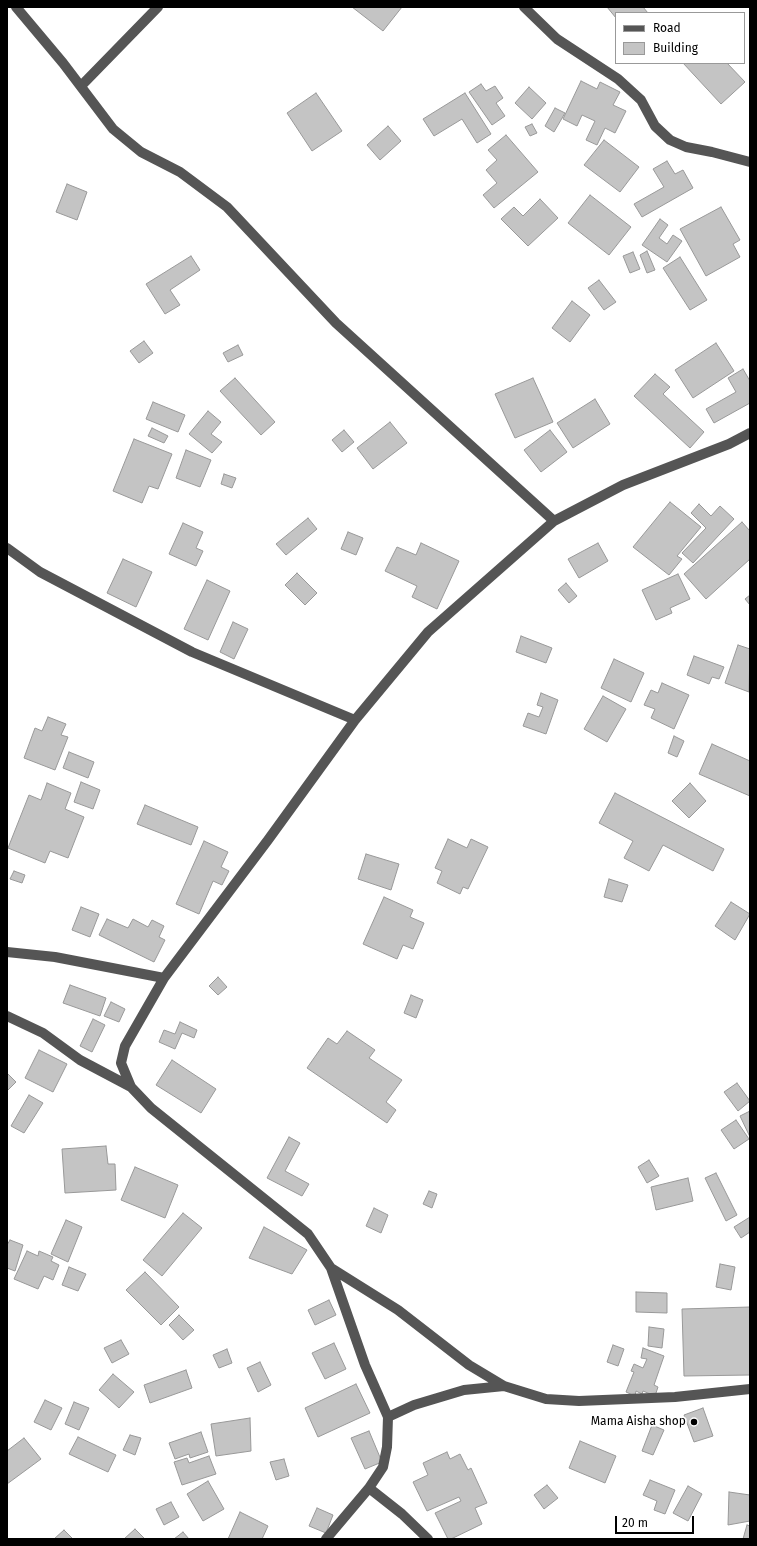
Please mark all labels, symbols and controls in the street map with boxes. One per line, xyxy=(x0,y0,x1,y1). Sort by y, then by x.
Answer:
legend xyxy=(615,12,745,64)
text: Road xyxy=(653,21,681,35)
text: Building xyxy=(653,41,698,55)
place label: Mama Aisha shop xyxy=(591,1415,686,1429)
marker: Mama Aisha shop xyxy=(689,1417,699,1427)
scale bar xyxy=(617,1508,696,1534)
text: 20 m xyxy=(622,1516,648,1530)

